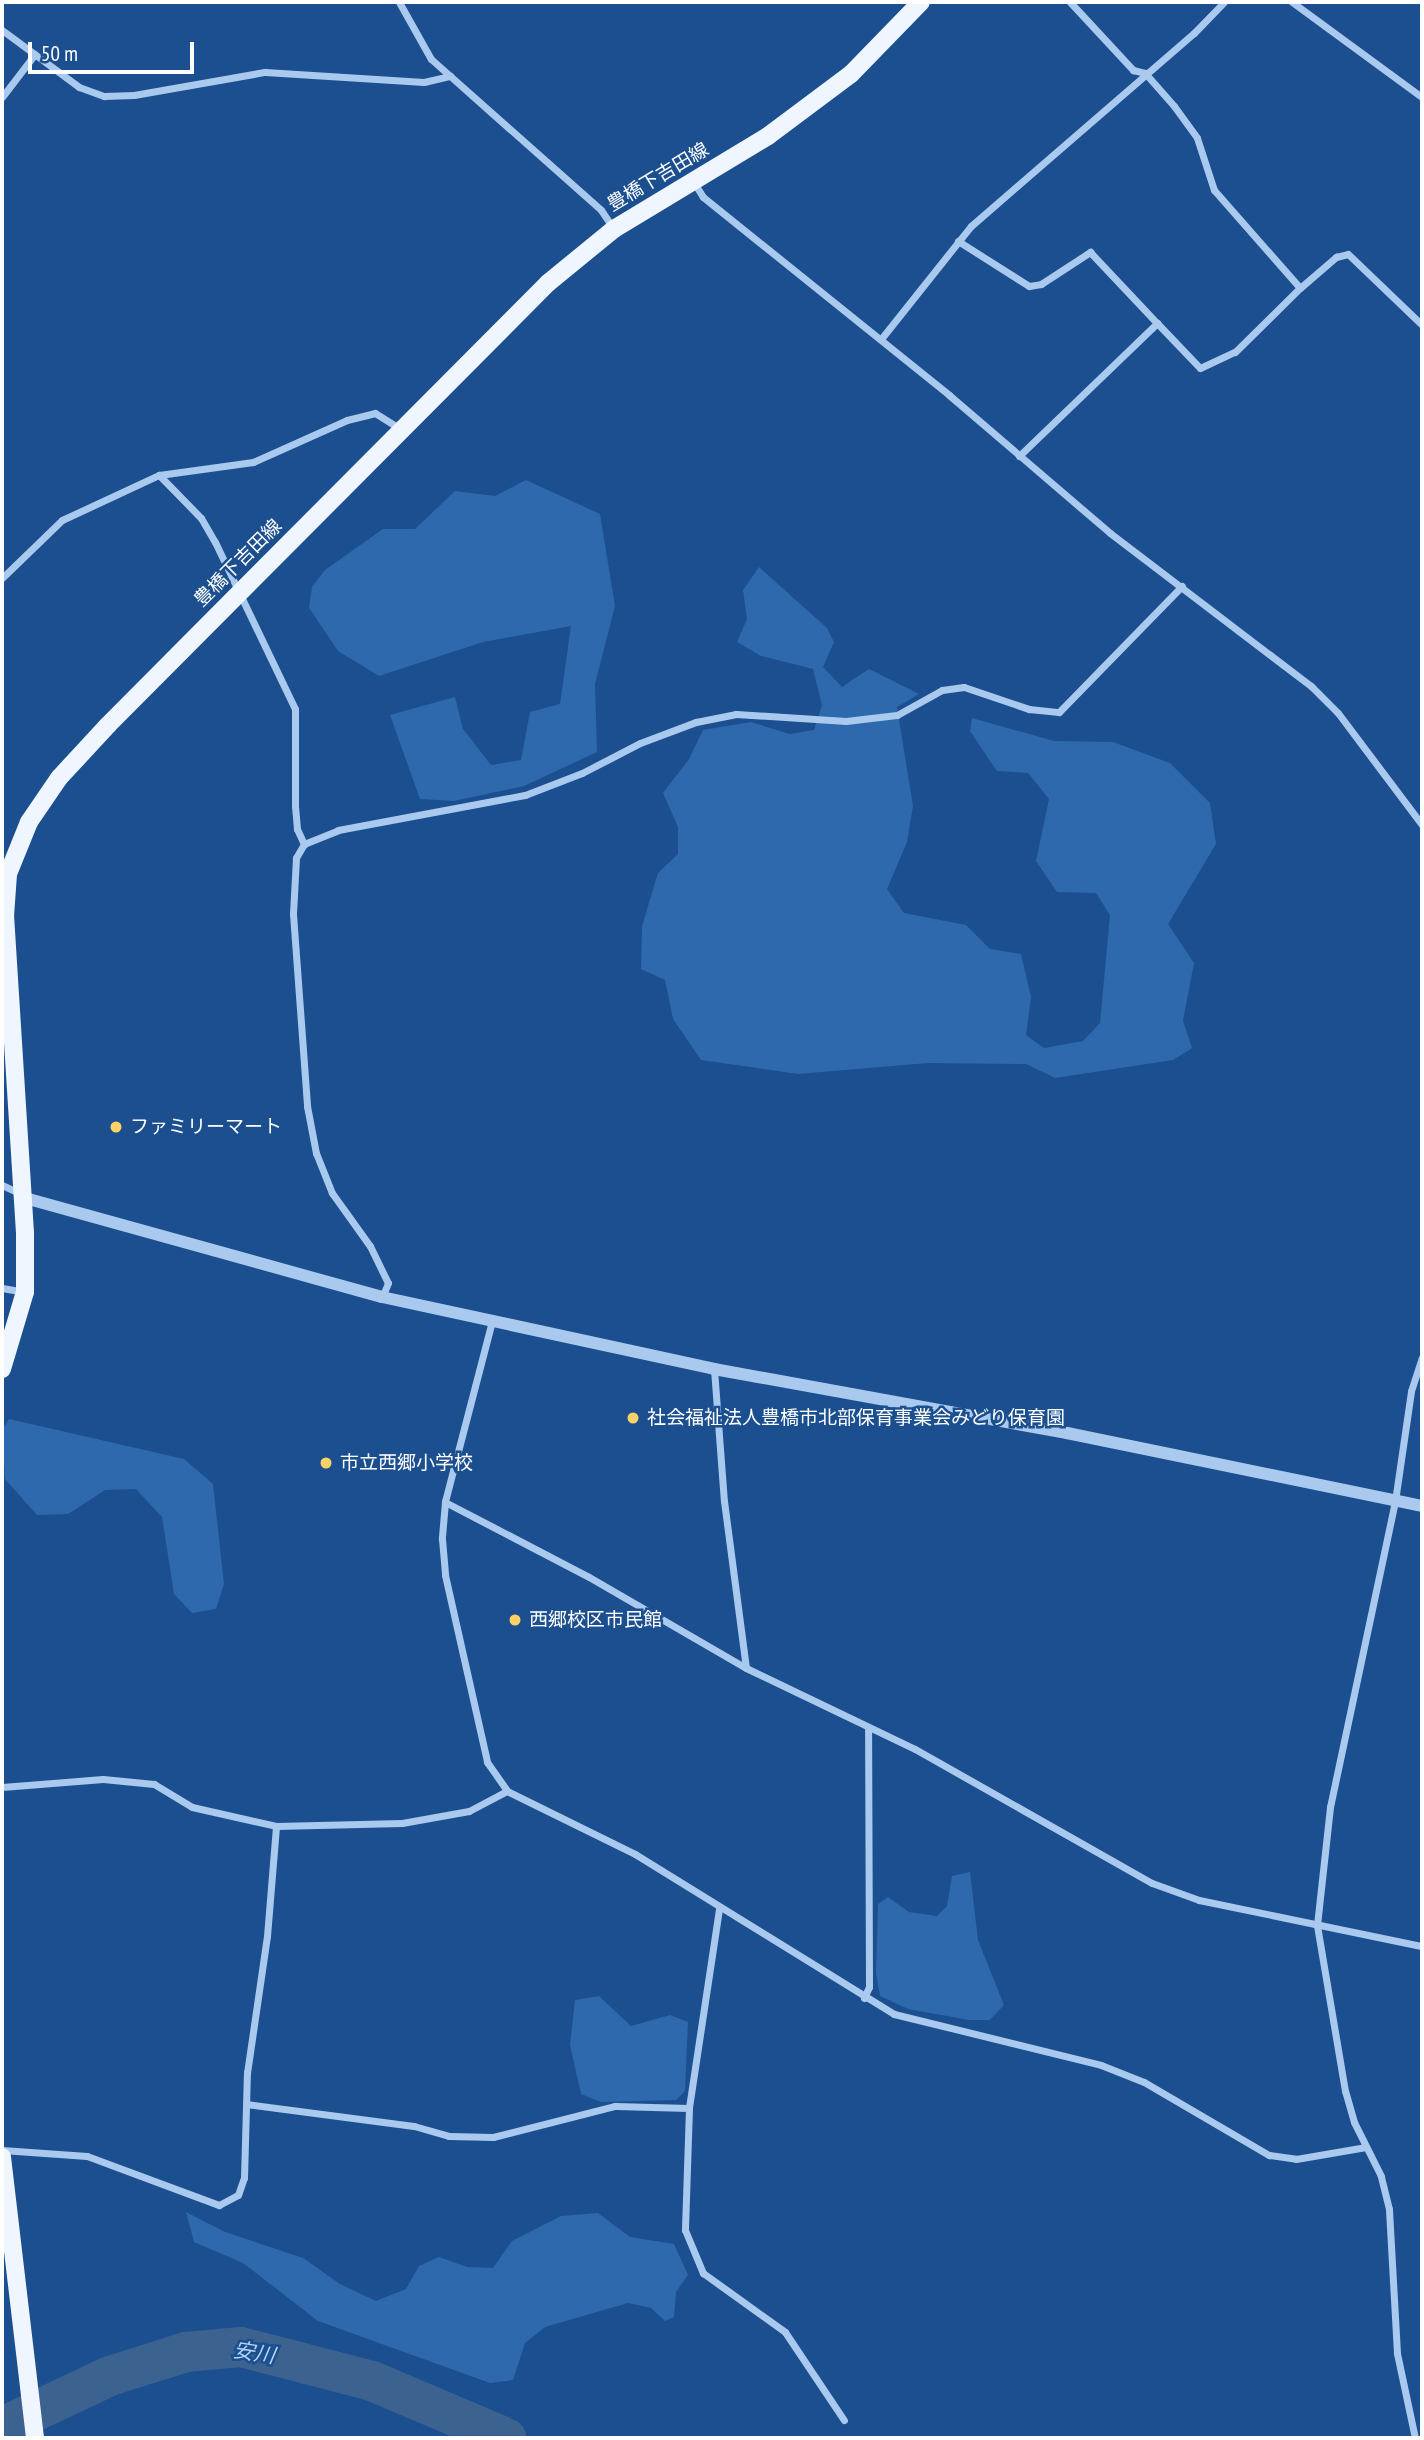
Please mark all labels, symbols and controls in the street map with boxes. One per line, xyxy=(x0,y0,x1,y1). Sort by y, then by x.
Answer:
scale bar xyxy=(32,28,198,72)
text: 50 m xyxy=(41,40,78,67)
street label: 豊橋下吉田線 xyxy=(603,138,713,216)
street label: 豊橋下吉田線 xyxy=(190,515,286,611)
place label: ファミリーマート xyxy=(130,1116,282,1138)
marker: ファミリーマート xyxy=(108,1119,124,1135)
place label: 社会福祉法人豊橋市北部保育事業会みどり保育園 xyxy=(647,1407,1065,1429)
marker: 社会福祉法人豊橋市北部保育事業会みどり保育園 xyxy=(625,1410,641,1426)
place label: 市立西郷小学校 xyxy=(340,1452,473,1474)
marker: 市立西郷小学校 xyxy=(318,1455,334,1471)
place label: 西郷校区市民館 xyxy=(529,1609,662,1631)
marker: 西郷校区市民館 xyxy=(507,1612,523,1628)
water label: 安川 xyxy=(231,2337,277,2369)

